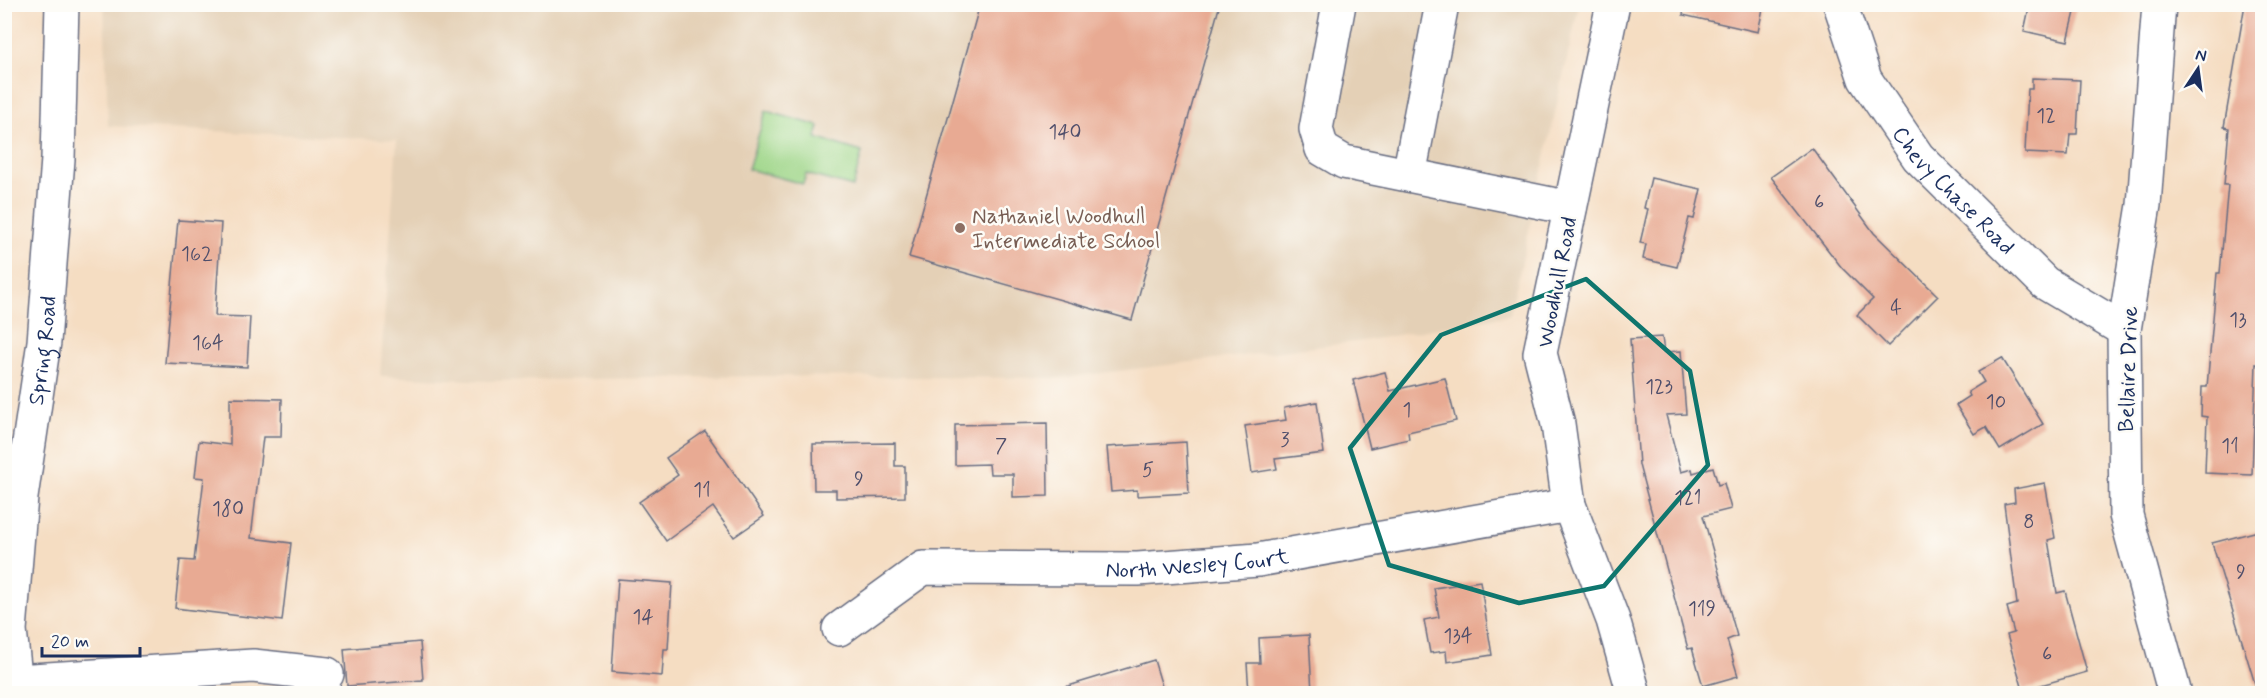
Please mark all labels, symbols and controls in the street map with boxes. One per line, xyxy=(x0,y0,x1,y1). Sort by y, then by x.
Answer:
north arrow xyxy=(2168,39,2228,99)
text: N xyxy=(2193,44,2209,67)
house number: 12 xyxy=(2036,103,2056,130)
house number: 140 xyxy=(1048,119,1082,146)
street label: Chevy Chase Road xyxy=(1885,121,2020,261)
house number: 6 xyxy=(1814,189,1824,216)
place label: Nathaniel Woodhull Intermediate School xyxy=(972,203,1160,256)
street label: Woodhull Road xyxy=(1532,214,1584,350)
marker: Nathaniel Woodhull Intermediate School xyxy=(953,221,967,235)
house number: 162 xyxy=(181,241,213,268)
street label: Spring Road xyxy=(23,295,63,407)
house number: 4 xyxy=(1890,295,1902,322)
street label: Bellaire Drive xyxy=(2113,306,2145,433)
house number: 13 xyxy=(2229,307,2247,334)
house number: 164 xyxy=(192,330,224,357)
house number: 123 xyxy=(1645,374,1673,401)
house number: 10 xyxy=(1986,389,2006,416)
house number: 1 xyxy=(1403,397,1411,424)
house number: 3 xyxy=(1280,427,1290,454)
house number: 7 xyxy=(995,433,1007,460)
house number: 11 xyxy=(2221,433,2239,460)
house number: 5 xyxy=(1142,457,1154,484)
house number: 9 xyxy=(854,466,864,493)
house number: 11 xyxy=(693,477,711,504)
house number: 121 xyxy=(1674,485,1702,512)
house number: 180 xyxy=(212,496,244,523)
house number: 8 xyxy=(2023,509,2035,536)
street label: North Wesley Court xyxy=(1105,543,1291,585)
house number: 9 xyxy=(2236,559,2246,586)
house number: 119 xyxy=(1688,596,1716,623)
house number: 14 xyxy=(632,604,654,631)
scale bar xyxy=(42,620,140,658)
house number: 134 xyxy=(1443,623,1473,650)
text: 20 m xyxy=(51,630,89,654)
house number: 6 xyxy=(2042,641,2052,668)

